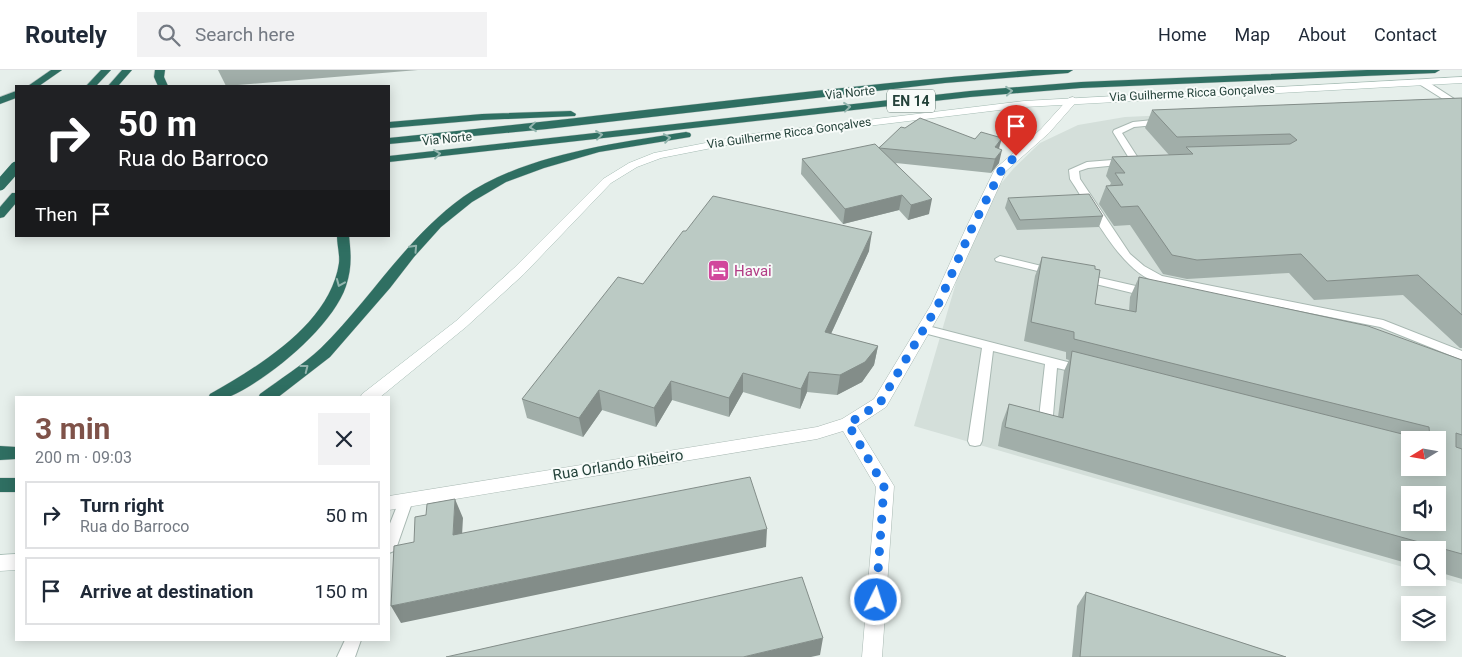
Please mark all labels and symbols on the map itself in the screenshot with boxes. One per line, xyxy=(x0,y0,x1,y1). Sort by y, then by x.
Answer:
street label: Via Guilherme Ricca Gonçalves xyxy=(1109,82,1275,104)
street label: Via Norte xyxy=(824,83,876,103)
one-way arrow xyxy=(1005,86,1013,97)
road number: EN 14 xyxy=(887,90,935,112)
one-way arrow xyxy=(843,102,851,113)
pin xyxy=(995,105,1037,156)
street label: Via Guilherme Ricca Gonçalves xyxy=(706,115,872,151)
one-way arrow xyxy=(528,121,536,132)
street label: Via Norte xyxy=(421,129,473,149)
one-way arrow xyxy=(595,130,603,141)
one-way arrow xyxy=(663,134,672,144)
one-way arrow xyxy=(434,149,442,160)
one-way arrow xyxy=(408,245,417,254)
hotel icon: Havai xyxy=(706,259,730,283)
place label: Havai xyxy=(734,262,772,280)
one-way arrow xyxy=(336,279,346,287)
one-way arrow xyxy=(299,366,308,374)
north arrow xyxy=(1401,431,1446,476)
street label: Rua Orlando Ribeiro xyxy=(551,446,685,484)
position arrow xyxy=(849,573,901,625)

